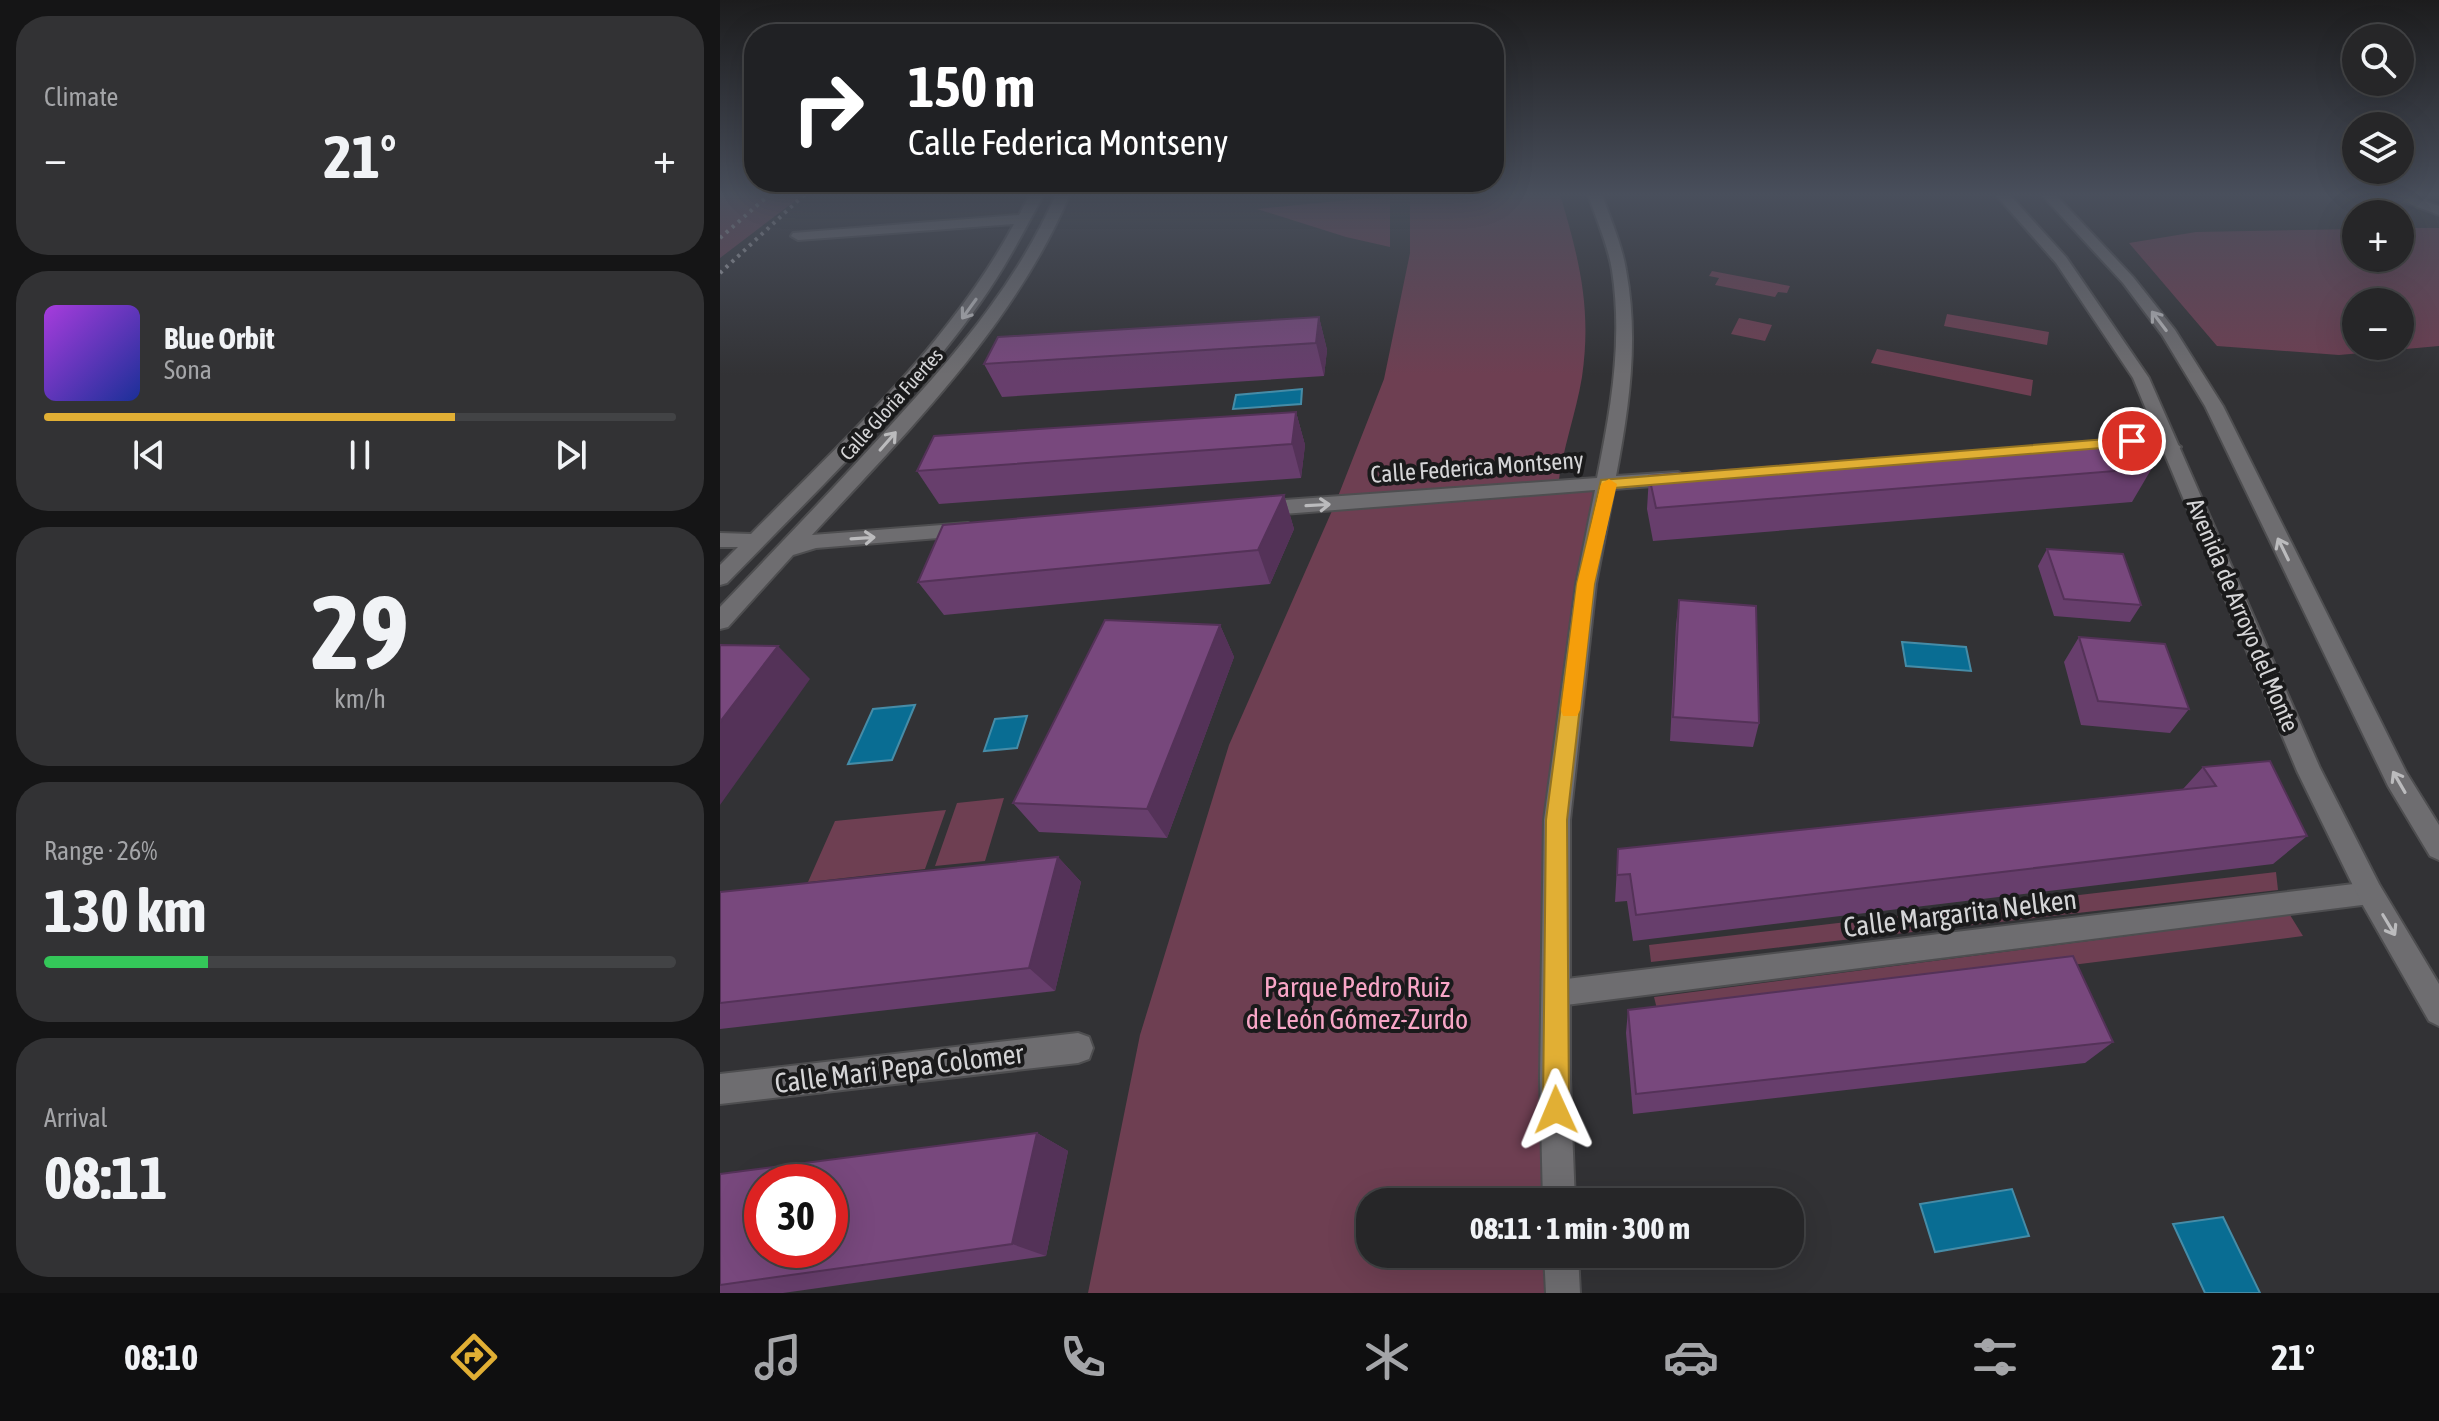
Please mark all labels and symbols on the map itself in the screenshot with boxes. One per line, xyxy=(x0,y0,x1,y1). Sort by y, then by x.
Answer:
one-way arrow xyxy=(960,297,977,319)
one-way arrow xyxy=(2151,311,2168,332)
street label: Calle Gloria Fuertes xyxy=(835,343,947,465)
pin xyxy=(2098,407,2166,475)
one-way arrow xyxy=(879,431,897,451)
street label: Calle Federica Montseny xyxy=(1370,446,1585,488)
street label: Avenida de Arroyo del Monte xyxy=(2182,494,2304,736)
one-way arrow xyxy=(1304,497,1331,512)
one-way arrow xyxy=(849,530,876,545)
one-way arrow xyxy=(2275,537,2290,561)
one-way arrow xyxy=(2391,770,2406,794)
street label: Calle Margarita Nelken xyxy=(1842,883,2078,943)
one-way arrow xyxy=(2381,913,2397,936)
park label: Parque Pedro Ruiz de León Gómez-Zurdo xyxy=(1246,971,1468,1035)
street label: Calle Mari Pepa Colomer xyxy=(773,1037,1026,1099)
position arrow xyxy=(1514,1068,1598,1152)
speed limit sign: 30 xyxy=(744,1164,848,1268)

